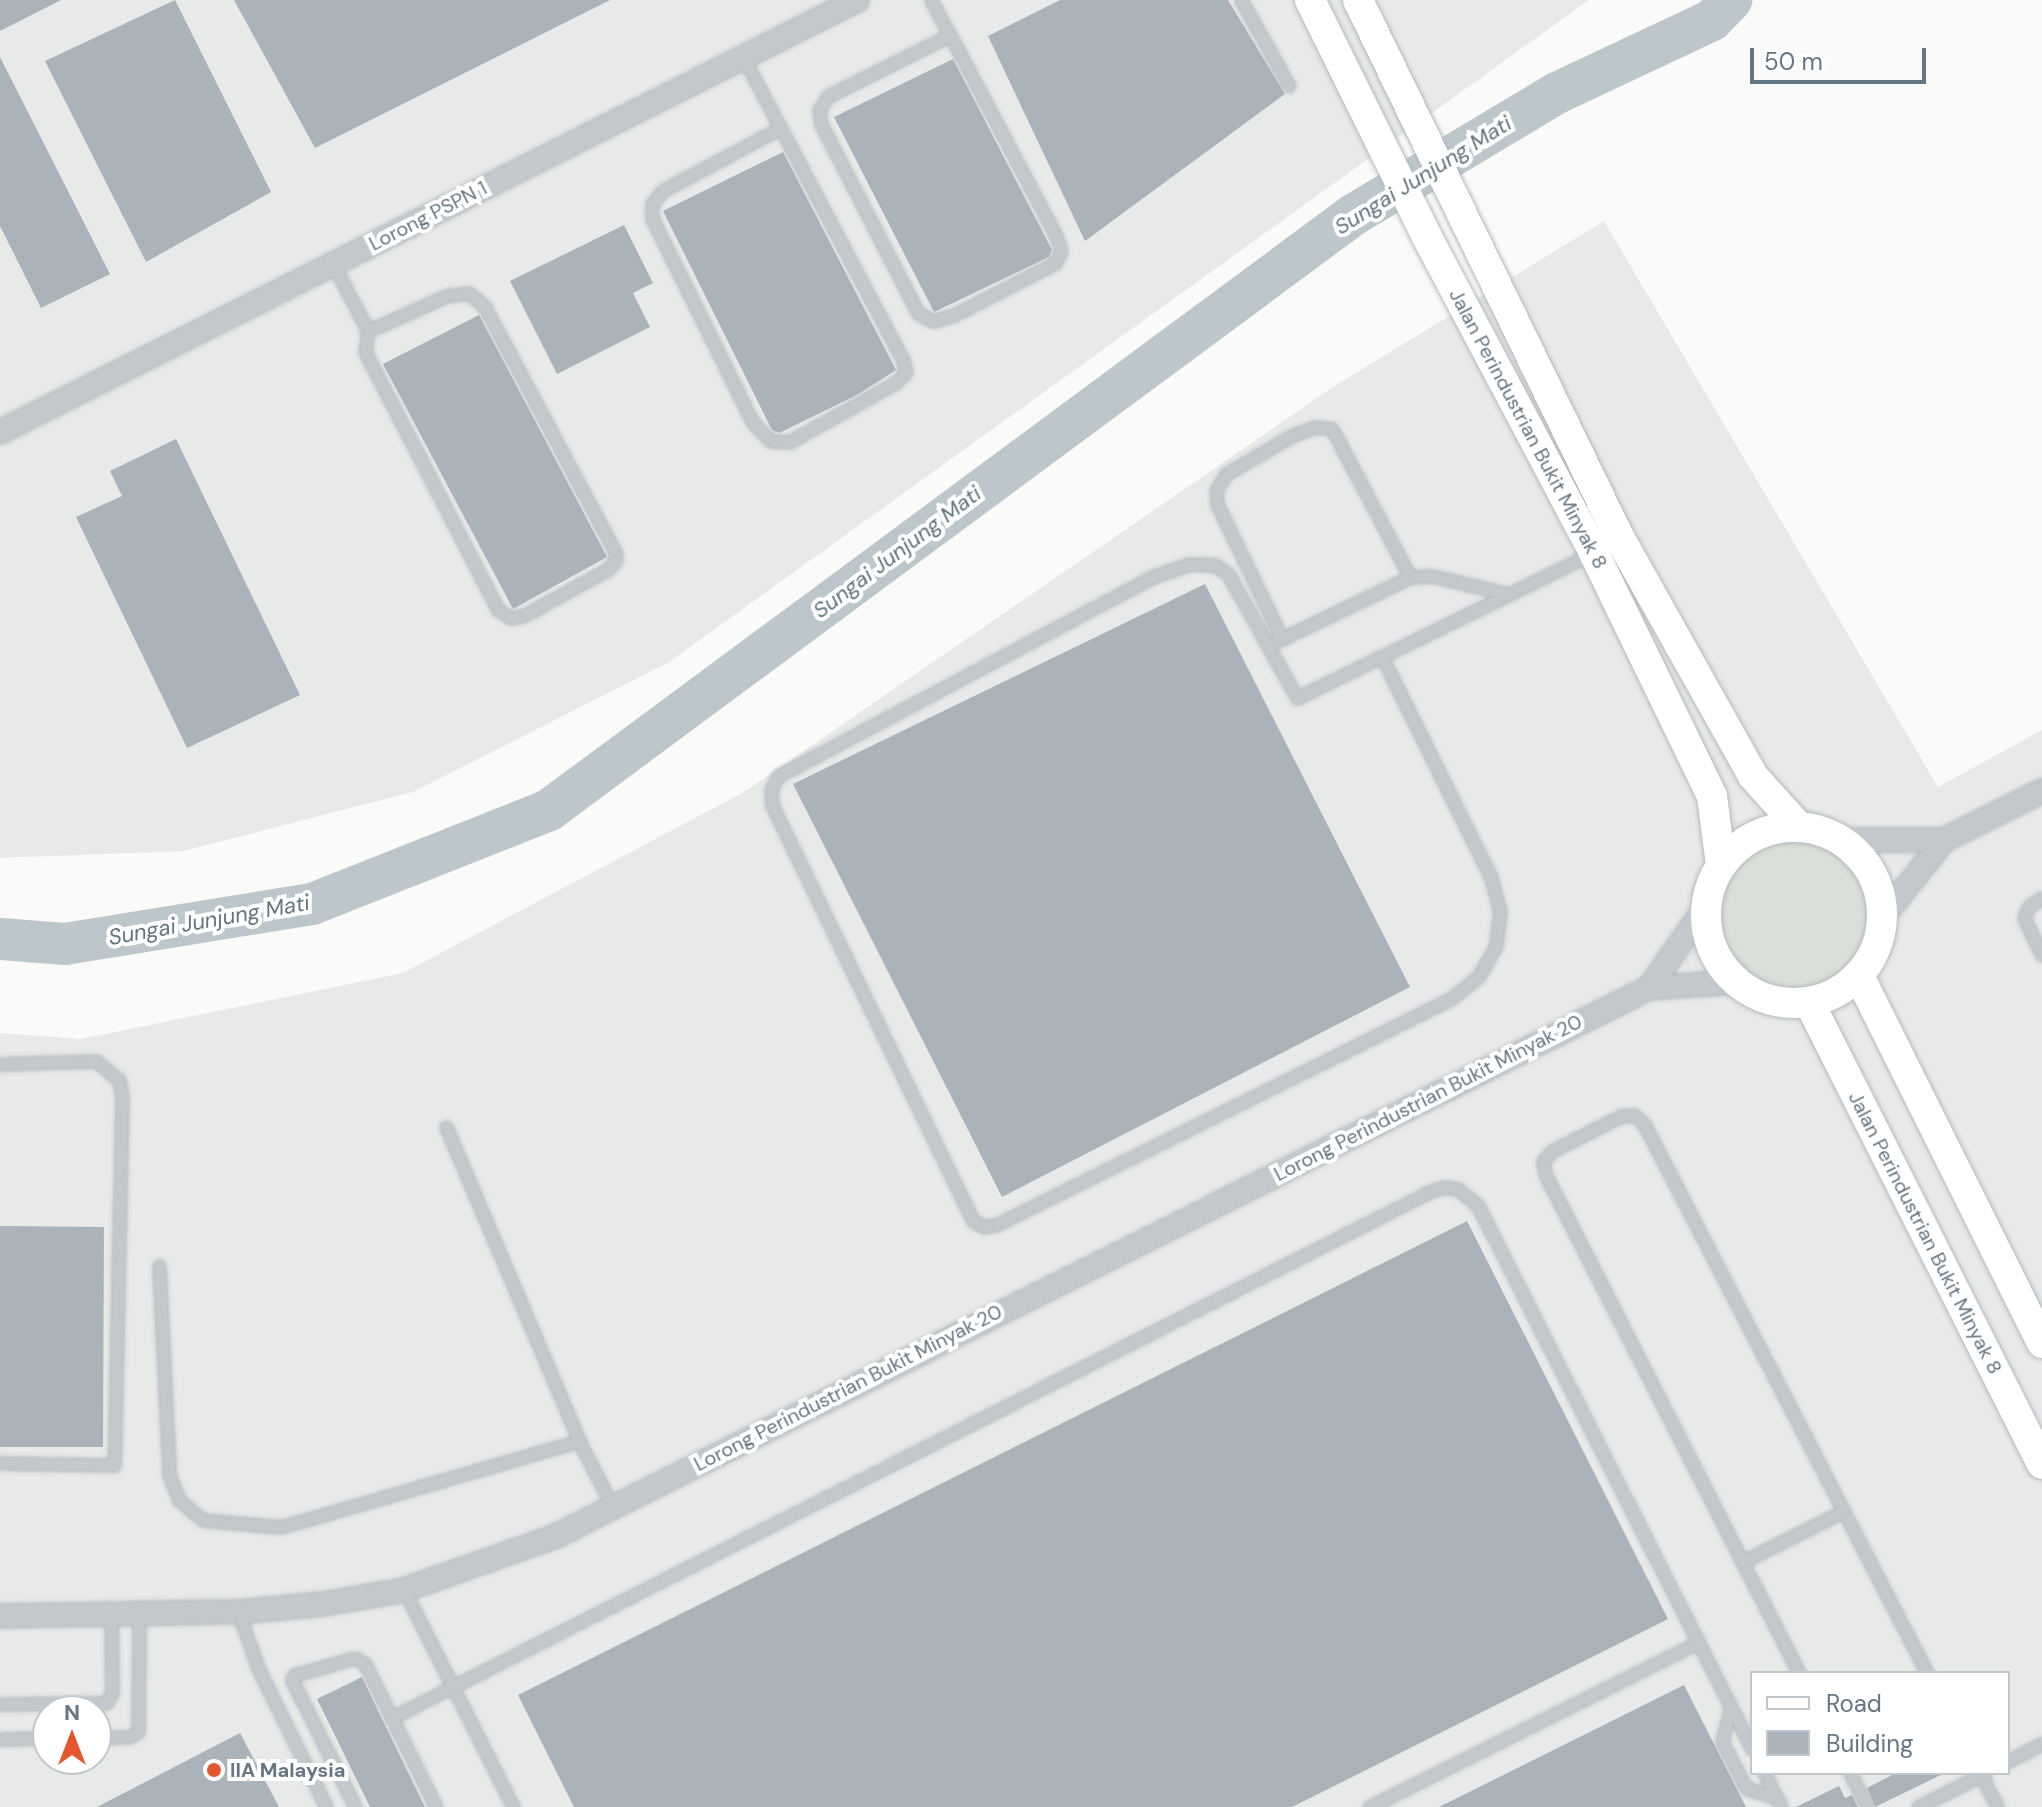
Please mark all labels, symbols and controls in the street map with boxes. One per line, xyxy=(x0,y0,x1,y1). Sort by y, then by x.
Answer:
scale bar xyxy=(1754,32,1930,82)
text: 50 m xyxy=(1764,46,1823,77)
water label: Sungai Junjung Mati xyxy=(1330,110,1516,240)
street label: Lorong PSPN 1 xyxy=(365,176,491,256)
street label: Jalan Perindustrian Bukit Minyak 8 xyxy=(1444,285,1612,573)
water label: Sungai Junjung Mati xyxy=(808,480,986,624)
water label: Sungai Junjung Mati xyxy=(106,889,312,951)
street label: Lorong Perindustrian Bukit Minyak 20 xyxy=(1270,1010,1586,1186)
street label: Jalan Perindustrian Bukit Minyak 8 xyxy=(1843,1088,2007,1378)
street label: Lorong Perindustrian Bukit Minyak 20 xyxy=(690,1300,1006,1476)
legend xyxy=(1750,1671,2010,1775)
text: Road xyxy=(1826,1688,1882,1719)
north arrow xyxy=(32,1695,112,1775)
text: N xyxy=(64,1698,80,1727)
text: Building xyxy=(1826,1728,1913,1759)
place label: IIA Malaysia xyxy=(230,1758,345,1782)
marker: IIA Malaysia xyxy=(205,1761,223,1779)

